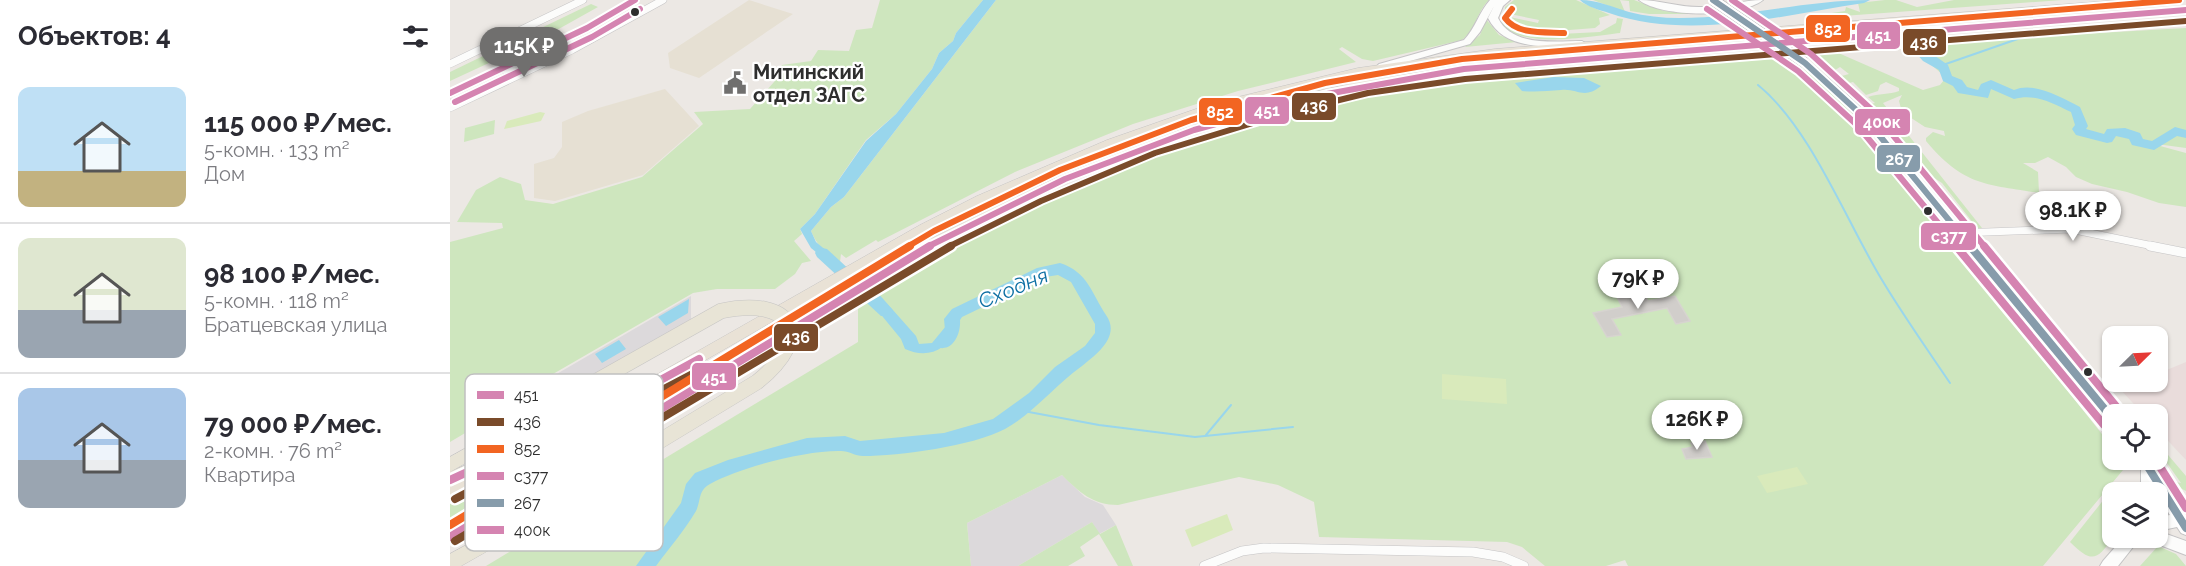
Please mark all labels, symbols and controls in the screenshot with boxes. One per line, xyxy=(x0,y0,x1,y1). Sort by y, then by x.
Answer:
unlabelled marker xyxy=(629,6,641,18)
line badge: 852 xyxy=(1805,14,1851,43)
icon: filters xyxy=(399,20,432,53)
text: 852 xyxy=(1814,20,1842,39)
text: Объектов: 4 xyxy=(18,21,171,51)
line badge: 451 xyxy=(1856,21,1901,50)
text: 451 xyxy=(1865,26,1891,45)
pin: 115K ₽ xyxy=(475,27,573,78)
line badge: 436 xyxy=(1902,28,1947,56)
text: 436 xyxy=(1910,33,1938,52)
text: 115K ₽ xyxy=(494,34,554,58)
place label: Митинский отдел ЗАГС xyxy=(753,60,865,107)
public building icon: Митинский отдел ЗАГС xyxy=(722,70,748,96)
line badge: 436 xyxy=(1291,92,1337,121)
line badge: 451 xyxy=(1244,96,1290,125)
line badge: 852 xyxy=(1198,97,1243,126)
text: 436 xyxy=(1300,97,1328,116)
text: 451 xyxy=(1254,101,1280,120)
text: 852 xyxy=(1206,103,1234,122)
text: 115 000 ₽/мес. xyxy=(204,108,392,138)
line badge: 400к xyxy=(1854,108,1911,136)
icon: home xyxy=(66,111,138,183)
text: 400к xyxy=(1863,113,1901,132)
text: 5-комн. · 133 m² xyxy=(204,138,350,162)
line badge: 267 xyxy=(1876,144,1921,173)
text: 267 xyxy=(1885,150,1913,169)
text: Дом xyxy=(204,162,245,186)
pin: 98.1K ₽ xyxy=(2018,191,2128,242)
text: 98.1K ₽ xyxy=(2039,198,2107,222)
unlabelled marker xyxy=(1922,205,1934,217)
line badge: с377 xyxy=(1920,222,1977,251)
text: с377 xyxy=(1931,227,1967,246)
text: 98 100 ₽/мес. xyxy=(204,259,380,289)
pin: 79K ₽ xyxy=(1596,259,1680,310)
icon: home xyxy=(66,262,138,334)
water label: Сходня xyxy=(974,262,1052,314)
text: 79K ₽ xyxy=(1612,266,1664,290)
text: 5-комн. · 118 m² xyxy=(204,289,349,313)
text: Братцевская улица xyxy=(204,313,387,337)
line badge: 436 xyxy=(773,323,819,352)
north arrow xyxy=(2102,326,2168,392)
map controls xyxy=(2102,326,2168,548)
text: 436 xyxy=(782,328,810,347)
line badge: 451 xyxy=(691,362,737,391)
unlabelled marker xyxy=(2082,366,2094,378)
text: 451 xyxy=(701,368,727,387)
legend xyxy=(465,374,663,551)
text: 451 xyxy=(514,386,538,405)
pin: 126K ₽ xyxy=(1648,400,1746,451)
button: locate xyxy=(2102,404,2168,470)
text: 126K ₽ xyxy=(1666,407,1728,431)
text: 79 000 ₽/мес. xyxy=(204,409,382,439)
icon: home xyxy=(66,412,138,484)
text: 436 xyxy=(514,413,541,432)
text: 2-комн. · 76 m² xyxy=(204,439,342,463)
text: 852 xyxy=(514,440,541,459)
text: Квартира xyxy=(204,463,295,487)
text: с377 xyxy=(514,467,549,486)
button: layers xyxy=(2102,482,2168,548)
text: 267 xyxy=(514,494,541,513)
text: 400к xyxy=(514,521,551,540)

